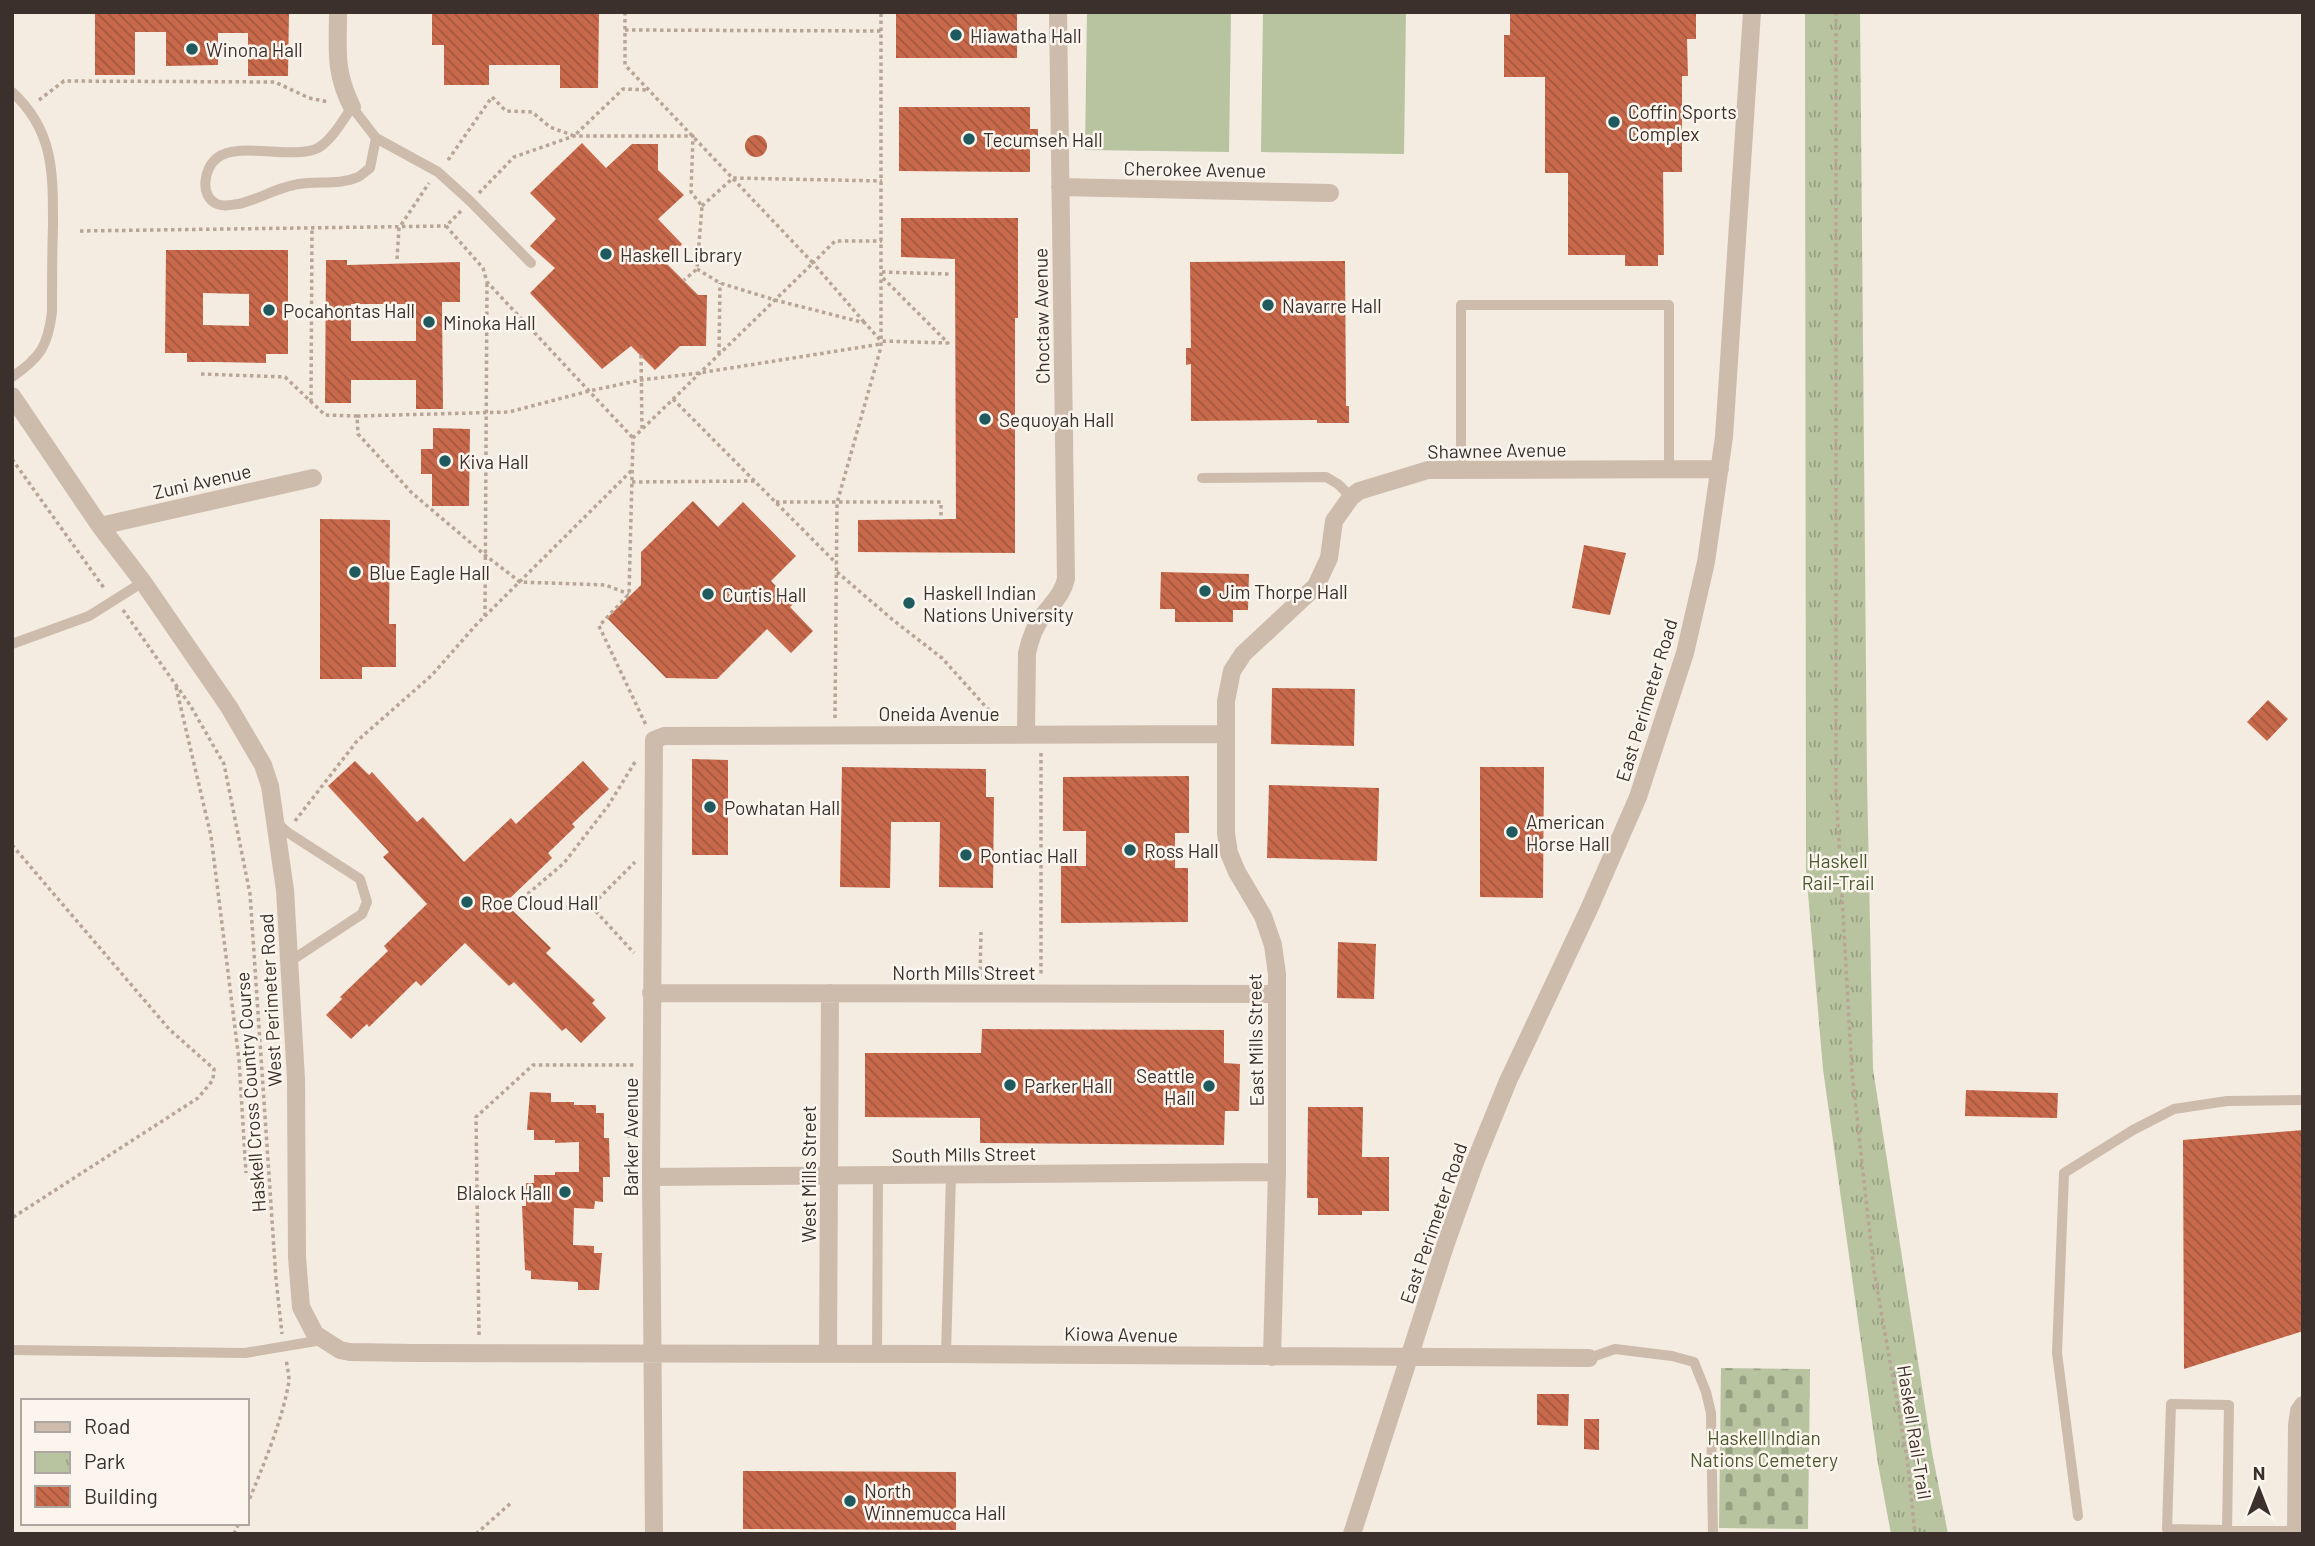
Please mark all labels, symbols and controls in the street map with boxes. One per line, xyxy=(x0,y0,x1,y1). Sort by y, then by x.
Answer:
place label: Hiawatha Hall xyxy=(970,24,1082,47)
marker: Hiawatha Hall xyxy=(948,27,964,43)
place label: Winona Hall xyxy=(206,38,303,61)
marker: Winona Hall xyxy=(184,41,200,57)
place label: Coffin Sports Complex xyxy=(1628,100,1737,145)
marker: Coffin Sports Complex xyxy=(1606,114,1622,130)
place label: Tecumseh Hall xyxy=(983,128,1103,151)
marker: Tecumseh Hall xyxy=(961,131,977,147)
street label: Cherokee Avenue xyxy=(1124,156,1266,182)
place label: Haskell Library xyxy=(620,243,742,266)
marker: Haskell Library xyxy=(598,246,614,262)
street label: Choctaw Avenue xyxy=(1028,248,1054,384)
place label: Navarre Hall xyxy=(1282,294,1382,317)
marker: Navarre Hall xyxy=(1260,297,1276,313)
place label: Pocahontas Hall xyxy=(283,299,415,322)
marker: Pocahontas Hall xyxy=(261,302,277,318)
place label: Minoka Hall xyxy=(443,311,536,334)
marker: Minoka Hall xyxy=(421,314,437,330)
place label: Sequoyah Hall xyxy=(999,408,1114,431)
marker: Sequoyah Hall xyxy=(977,411,993,427)
street label: Shawnee Avenue xyxy=(1427,437,1567,463)
place label: Kiva Hall xyxy=(459,450,529,473)
marker: Kiva Hall xyxy=(437,453,453,469)
street label: Zuni Avenue xyxy=(151,459,253,503)
place label: Blue Eagle Hall xyxy=(369,561,490,584)
marker: Blue Eagle Hall xyxy=(347,564,363,580)
place label: Jim Thorpe Hall xyxy=(1219,580,1348,603)
place label: Haskell Indian Nations University xyxy=(923,581,1074,626)
place label: Curtis Hall xyxy=(722,583,806,606)
marker: Jim Thorpe Hall xyxy=(1197,583,1213,599)
marker: Curtis Hall xyxy=(700,586,716,602)
marker: Haskell Indian Nations University xyxy=(901,595,917,611)
street label: East Perimeter Road xyxy=(1610,616,1682,784)
street label: Oneida Avenue xyxy=(878,702,1000,725)
place label: Powhatan Hall xyxy=(724,796,840,819)
marker: Powhatan Hall xyxy=(702,799,718,815)
place label: American Horse Hall xyxy=(1526,810,1610,855)
marker: American Horse Hall xyxy=(1504,824,1520,840)
place label: Ross Hall xyxy=(1144,839,1219,862)
marker: Ross Hall xyxy=(1122,842,1138,858)
place label: Pontiac Hall xyxy=(980,844,1078,867)
marker: Pontiac Hall xyxy=(958,847,974,863)
park label: Haskell Rail-Trail xyxy=(1802,849,1874,894)
place label: Roe Cloud Hall xyxy=(481,891,598,914)
marker: Roe Cloud Hall xyxy=(459,894,475,910)
street label: West Perimeter Road xyxy=(254,913,286,1087)
street label: North Mills Street xyxy=(892,961,1036,984)
street label: Haskell Cross Country Course xyxy=(230,971,270,1213)
street label: East Mills Street xyxy=(1242,973,1268,1107)
place label: Seattle Hall xyxy=(1136,1064,1195,1109)
place label: Parker Hall xyxy=(1024,1074,1113,1097)
marker: Parker Hall xyxy=(1002,1077,1018,1093)
street label: Barker Avenue xyxy=(619,1078,642,1196)
marker: Seattle Hall xyxy=(1201,1078,1217,1094)
street label: West Mills Street xyxy=(797,1105,820,1243)
street label: East Perimeter Road xyxy=(1395,1139,1471,1307)
street label: South Mills Street xyxy=(892,1141,1036,1167)
place label: Blalock Hall xyxy=(456,1181,551,1204)
marker: Blalock Hall xyxy=(557,1184,573,1200)
street label: Kiowa Avenue xyxy=(1064,1322,1178,1346)
street label: Haskell Rail-Trail xyxy=(1893,1363,1937,1501)
legend xyxy=(21,1399,248,1525)
text: Road xyxy=(84,1413,130,1438)
park label: Haskell Indian Nations Cemetery xyxy=(1690,1426,1838,1471)
text: Park xyxy=(84,1448,125,1473)
north arrow xyxy=(2224,1455,2294,1525)
text: N xyxy=(2253,1461,2265,1484)
place label: North Winnemucca Hall xyxy=(864,1479,1006,1524)
text: Building xyxy=(84,1483,158,1508)
marker: North Winnemucca Hall xyxy=(842,1493,858,1509)

